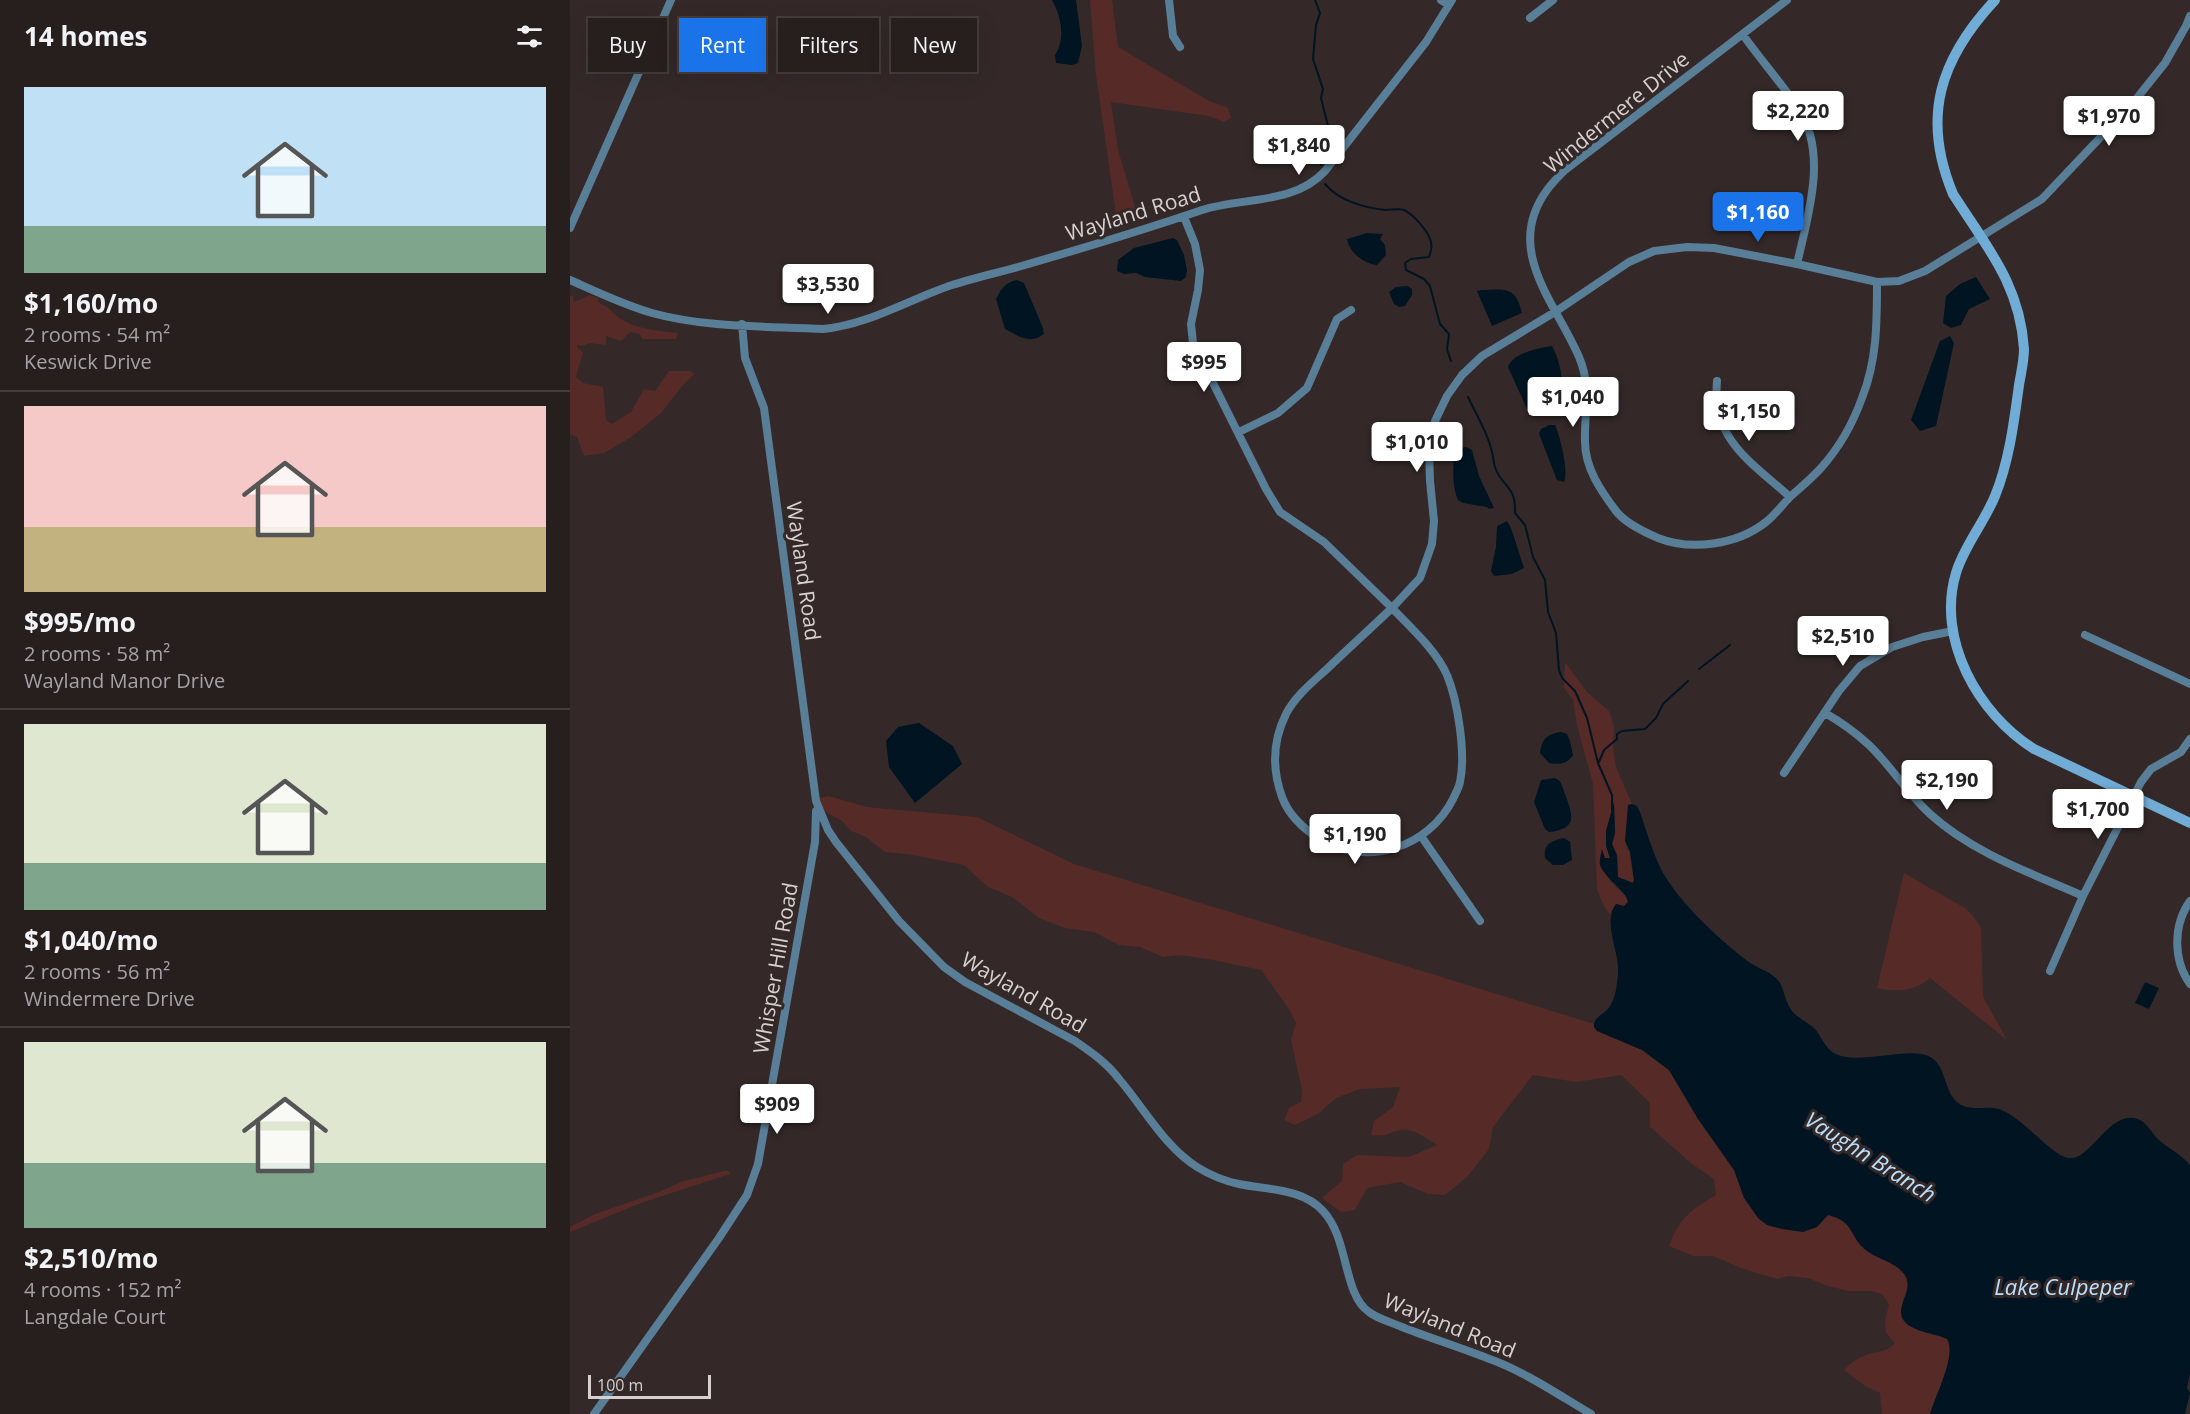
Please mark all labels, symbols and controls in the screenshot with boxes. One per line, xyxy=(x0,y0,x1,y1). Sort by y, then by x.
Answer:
text: 14 homes xyxy=(24,18,148,54)
chip: Buy xyxy=(588,18,667,72)
chip: Rent xyxy=(679,18,766,72)
chip: Filters xyxy=(778,18,879,72)
chip: New xyxy=(891,18,977,72)
icon: filters xyxy=(513,20,546,53)
street label: Windermere Drive xyxy=(1538,45,1694,179)
pin: $2,220 xyxy=(1749,91,1847,142)
pin: $1,970 xyxy=(2060,96,2158,147)
text: $2,220 xyxy=(1767,97,1829,124)
text: $1,970 xyxy=(2078,102,2140,129)
pin: $1,840 xyxy=(1250,125,1348,176)
icon: home xyxy=(231,126,339,234)
text: $1,840 xyxy=(1268,131,1330,158)
street label: Wayland Road xyxy=(1062,179,1204,247)
pin: $1,160 xyxy=(1709,192,1807,243)
text: $1,160 xyxy=(1727,198,1789,225)
pin: $3,530 xyxy=(779,264,877,315)
text: $3,530 xyxy=(797,270,859,297)
text: $1,160/mo xyxy=(24,285,158,321)
text: 2 rooms · 54 m² xyxy=(24,321,170,348)
pin: $995 xyxy=(1168,342,1240,393)
text: Keswick Drive xyxy=(24,348,152,375)
text: $995 xyxy=(1181,348,1227,375)
pin: $1,040 xyxy=(1524,377,1622,428)
text: $1,040 xyxy=(1542,383,1604,410)
pin: $1,150 xyxy=(1700,391,1798,442)
text: $1,150 xyxy=(1718,397,1780,424)
pin: $1,010 xyxy=(1368,422,1466,473)
text: $1,010 xyxy=(1386,428,1448,455)
icon: home xyxy=(231,445,339,553)
street label: Wayland Road xyxy=(780,500,828,642)
text: $995/mo xyxy=(24,604,136,640)
pin: $2,510 xyxy=(1794,616,1892,667)
text: $2,510 xyxy=(1812,622,1874,649)
text: 2 rooms · 58 m² xyxy=(24,640,170,667)
text: Wayland Manor Drive xyxy=(24,667,225,694)
pin: $2,190 xyxy=(1898,760,1996,811)
icon: home xyxy=(231,763,339,871)
text: $2,190 xyxy=(1916,766,1978,793)
pin: $1,700 xyxy=(2049,789,2147,840)
text: $1,700 xyxy=(2067,795,2129,822)
pin: $1,190 xyxy=(1306,814,1404,865)
text: $1,190 xyxy=(1324,820,1386,847)
street label: Whisper Hill Road xyxy=(746,880,804,1056)
text: $1,040/mo xyxy=(24,922,158,958)
street label: Wayland Road xyxy=(956,945,1092,1039)
text: 2 rooms · 56 m² xyxy=(24,958,170,985)
text: Windermere Drive xyxy=(24,985,195,1012)
icon: home xyxy=(231,1081,339,1189)
pin: $909 xyxy=(741,1084,813,1135)
text: $909 xyxy=(754,1090,800,1117)
water label: Vaughn Branch xyxy=(1800,1104,1942,1208)
text: $2,510/mo xyxy=(24,1240,158,1276)
water label: Lake Culpeper xyxy=(1994,1271,2133,1301)
text: 4 rooms · 152 m² xyxy=(24,1276,182,1303)
street label: Wayland Road xyxy=(1380,1286,1520,1364)
text: Langdale Court xyxy=(24,1303,166,1330)
scale bar xyxy=(588,1372,711,1400)
text: 100 m xyxy=(597,1374,643,1396)

